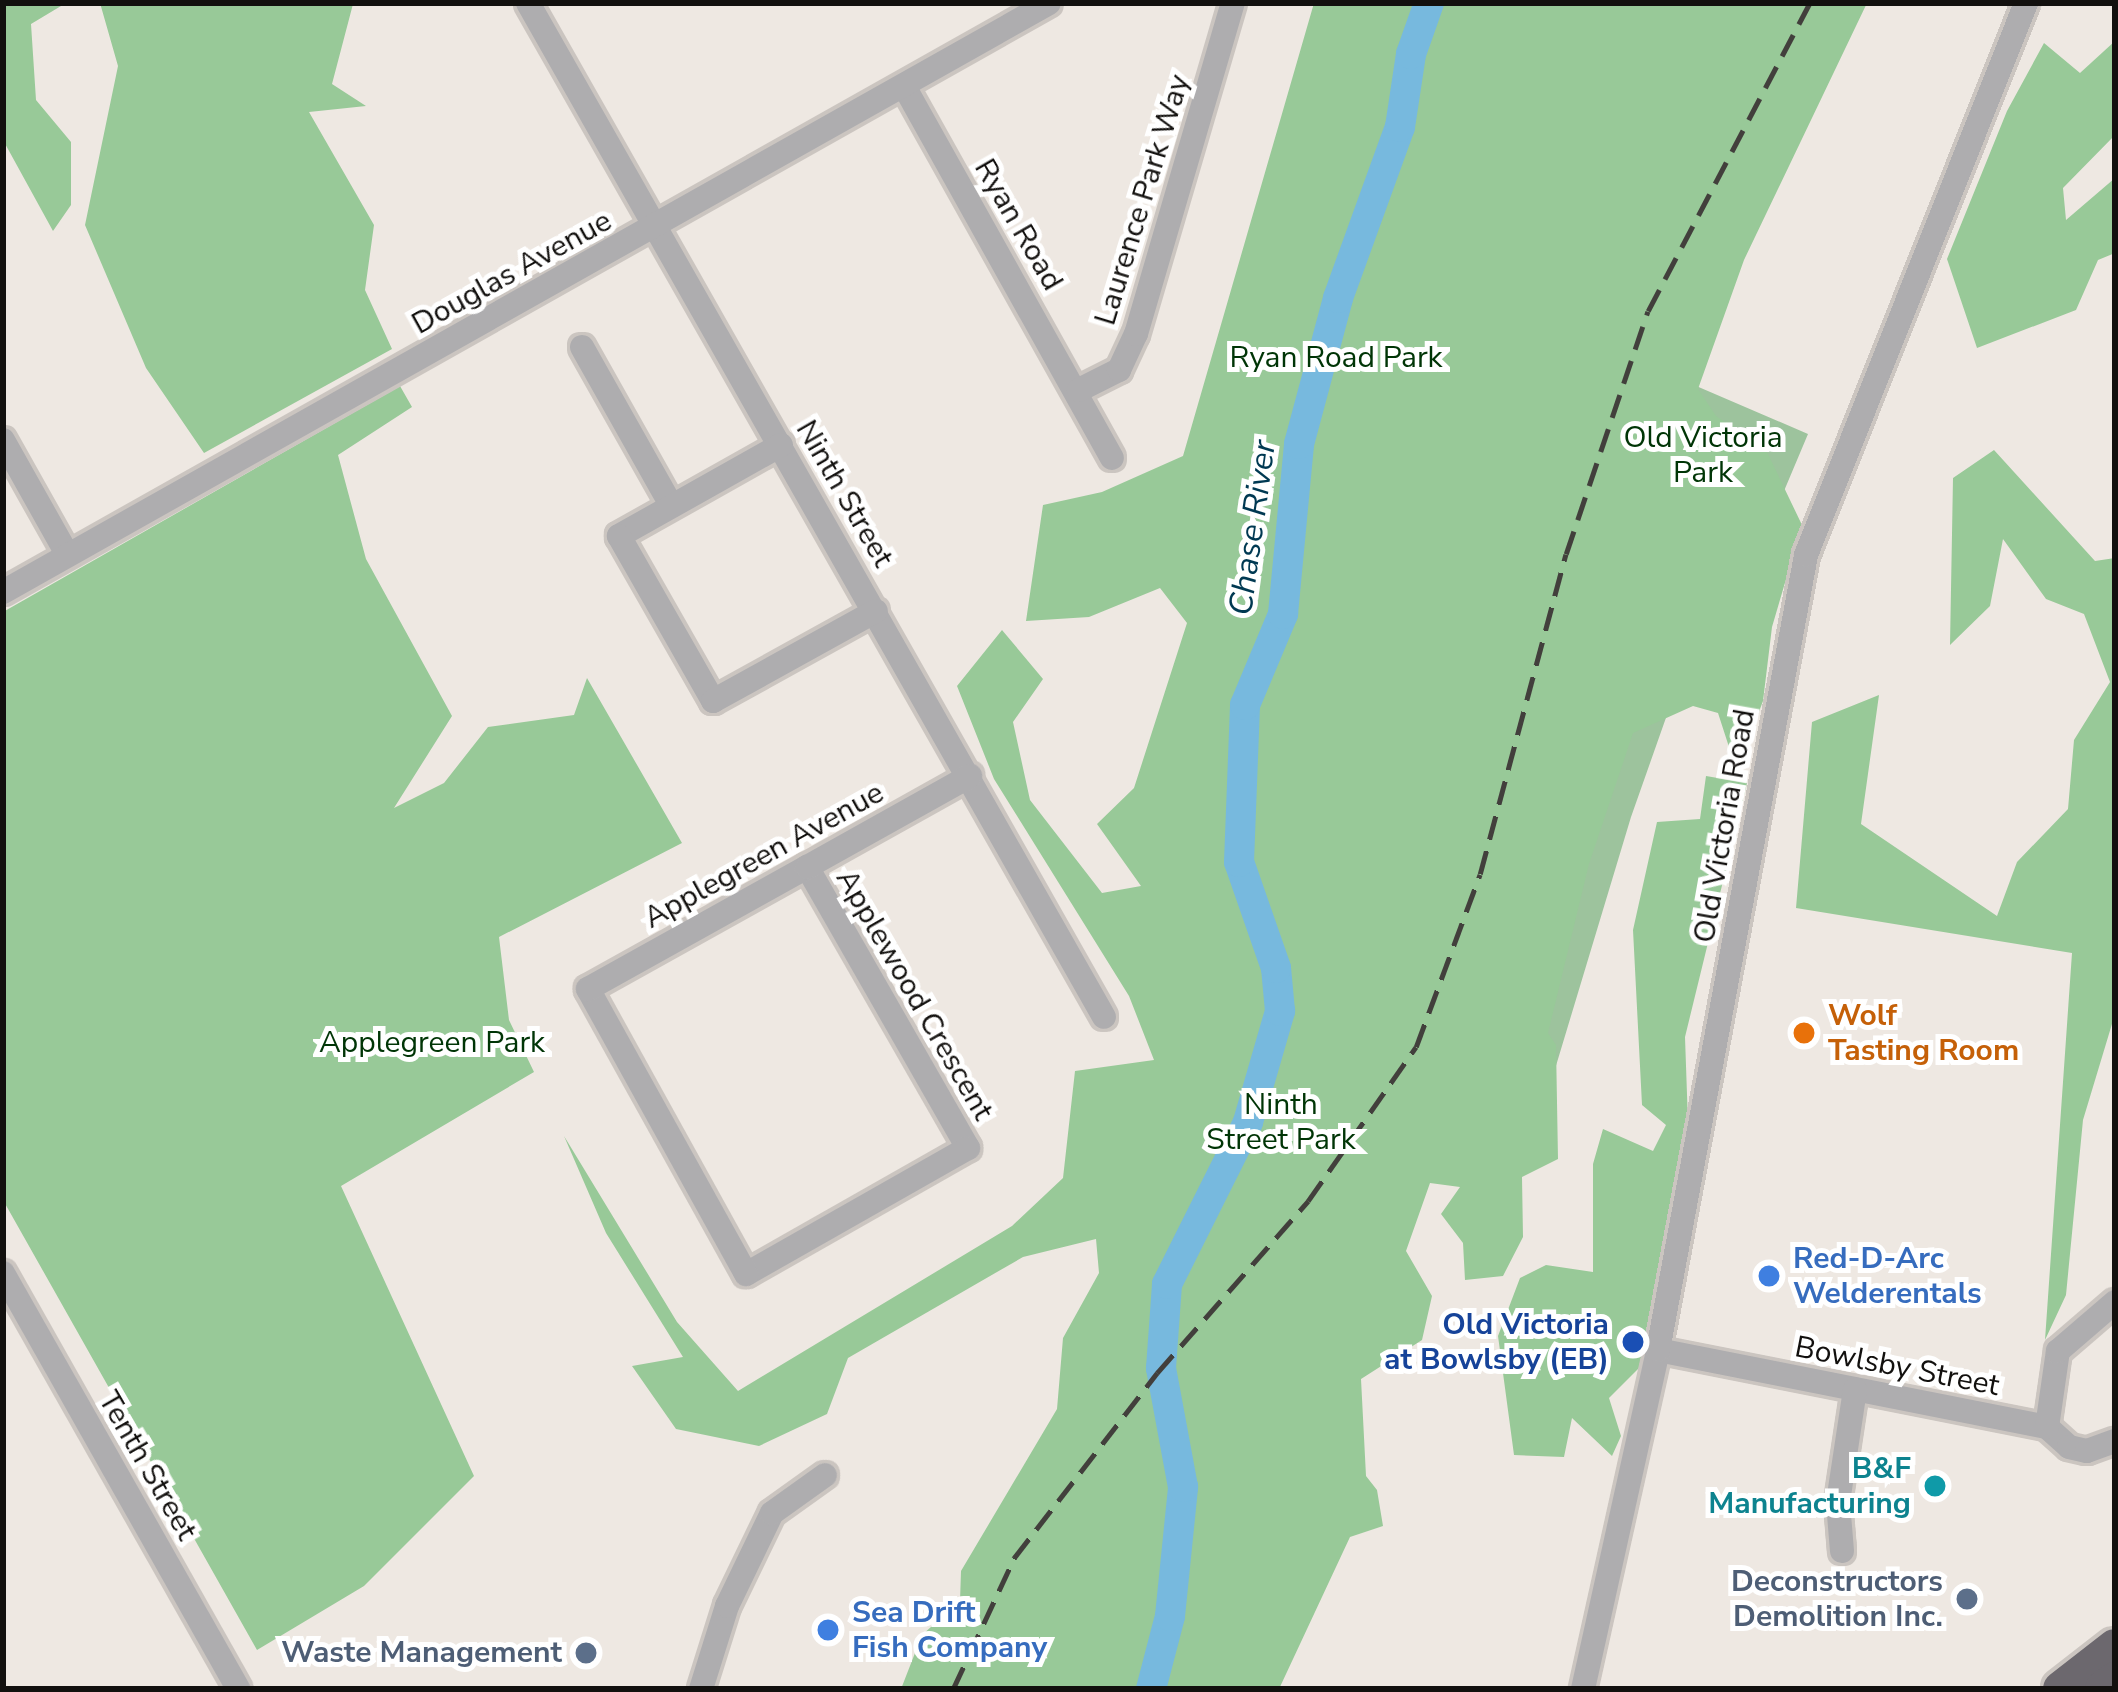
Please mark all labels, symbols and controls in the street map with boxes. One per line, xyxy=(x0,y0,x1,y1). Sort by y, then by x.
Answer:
street label: Laurence Park Way xyxy=(1088,70,1198,330)
street label: Ryan Road xyxy=(966,153,1070,297)
street label: Douglas Avenue xyxy=(406,203,618,343)
park label: Ryan Road Park xyxy=(1229,340,1443,376)
street label: Ninth Street xyxy=(788,414,900,574)
park label: Old Victoria Park xyxy=(1623,420,1783,490)
water label: Chase River xyxy=(1221,438,1285,618)
street label: Old Victoria Road xyxy=(1687,706,1763,946)
street label: Applegreen Avenue xyxy=(638,775,890,937)
street label: Applewood Crescent xyxy=(828,863,1000,1127)
place label: Wolf Tasting Room xyxy=(1828,998,2019,1068)
marker: Wolf Tasting Room xyxy=(1791,1020,1817,1046)
park label: Applegreen Park xyxy=(319,1025,545,1061)
park label: Ninth Street Park xyxy=(1206,1087,1356,1158)
place label: Red-D-Arc Welderentals xyxy=(1793,1241,1982,1312)
marker: Red-D-Arc Welderentals xyxy=(1756,1263,1782,1289)
place label: Old Victoria at Bowlsby (EB) xyxy=(1384,1307,1609,1378)
marker: Old Victoria at Bowlsby (EB) xyxy=(1620,1329,1646,1355)
street label: Bowlsby Street xyxy=(1792,1330,2002,1404)
street label: Tenth Street xyxy=(90,1385,204,1547)
place label: B&F Manufacturing xyxy=(1708,1451,1911,1522)
marker: B&F Manufacturing xyxy=(1922,1473,1948,1499)
place label: Deconstructors Demolition Inc. xyxy=(1731,1564,1943,1634)
marker: Deconstructors Demolition Inc. xyxy=(1954,1586,1980,1612)
place label: Sea Drift Fish Company xyxy=(852,1595,1047,1666)
marker: Sea Drift Fish Company xyxy=(815,1617,841,1643)
place label: Waste Management xyxy=(281,1635,562,1671)
marker: Waste Management xyxy=(573,1640,599,1666)

